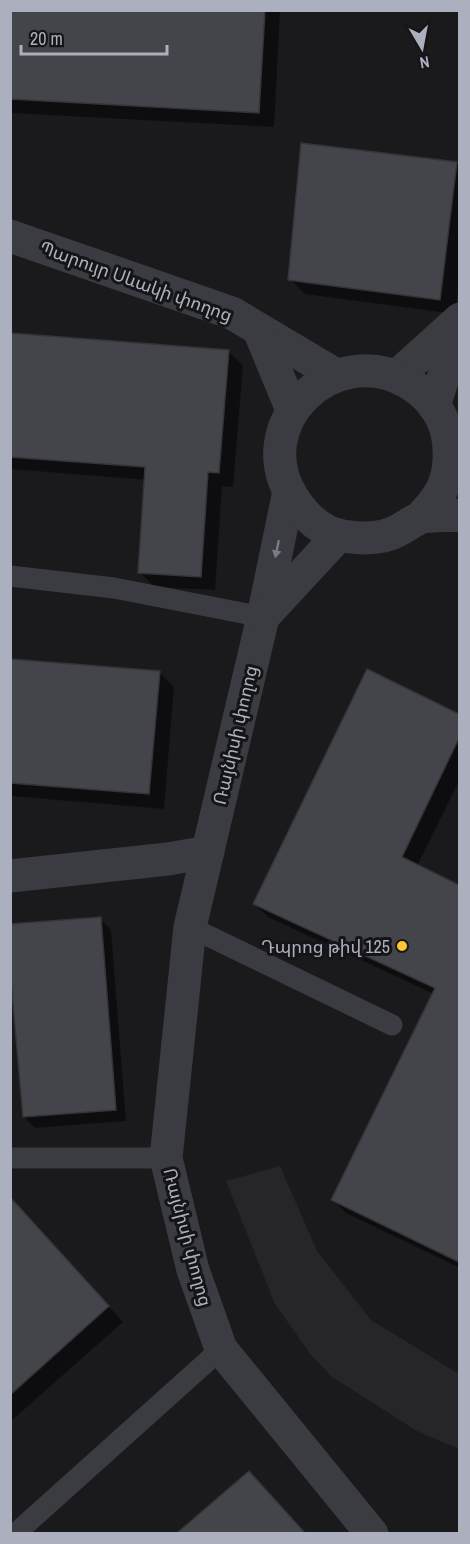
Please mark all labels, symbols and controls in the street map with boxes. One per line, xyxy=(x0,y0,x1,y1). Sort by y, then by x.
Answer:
scale bar xyxy=(21,18,166,56)
north arrow xyxy=(392,18,452,78)
text: 20 m xyxy=(30,26,63,51)
text: N xyxy=(418,51,431,74)
street label: Պարույր Սևակի փողոց xyxy=(36,234,236,328)
one-way arrow xyxy=(272,539,281,558)
street label: Ռայնիսի փողոց xyxy=(207,663,263,807)
place label: Դպրոց թիվ 125 xyxy=(261,934,390,959)
marker: Դպրոց թիվ 125 xyxy=(395,939,409,953)
street label: Ռայնիսի փողոց xyxy=(158,1165,218,1309)

